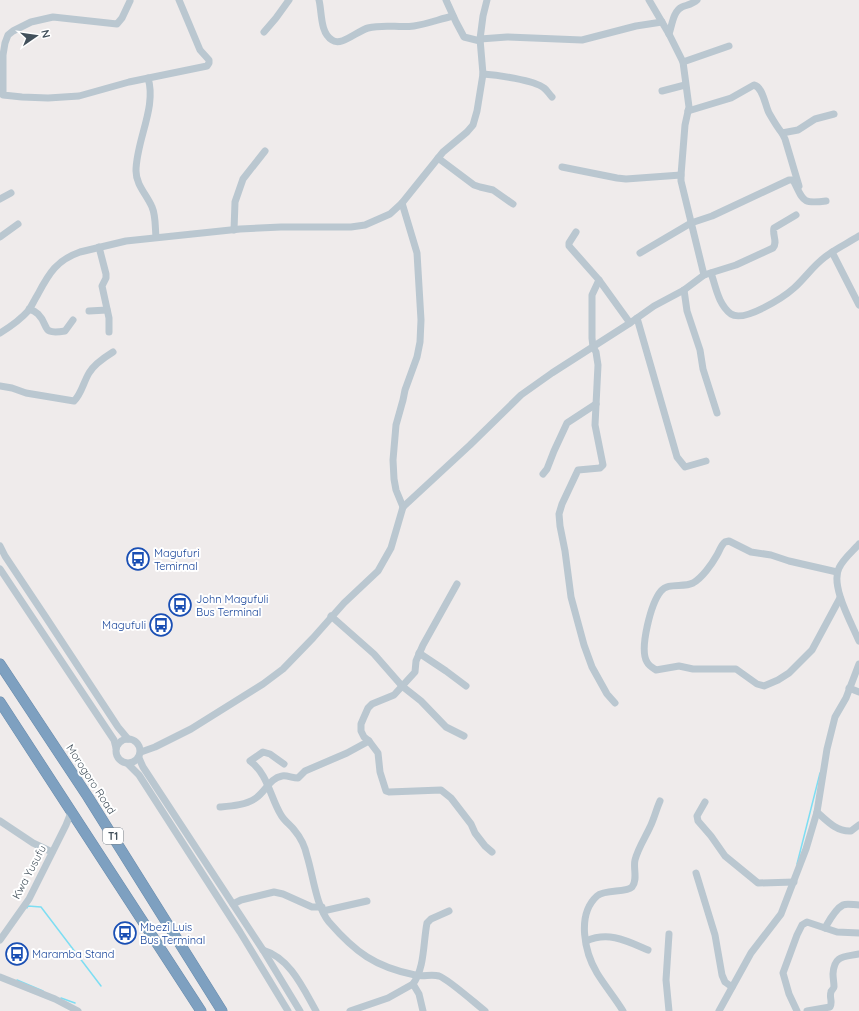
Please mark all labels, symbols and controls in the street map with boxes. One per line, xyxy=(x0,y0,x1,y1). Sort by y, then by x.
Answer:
north arrow xyxy=(16,16,56,56)
text: N xyxy=(38,28,53,39)
bus stop icon: Magufuri Temirnal xyxy=(125,546,151,572)
place label: Magufuri Temirnal xyxy=(154,546,200,573)
bus stop icon: John Magufuli Bus Terminal xyxy=(167,592,193,618)
place label: John Magufuli Bus Terminal xyxy=(196,592,268,619)
bus stop icon: Magufuli xyxy=(148,612,174,638)
place label: Magufuli xyxy=(102,618,146,632)
street label: Morogoro Road xyxy=(63,741,119,817)
road number: T1 xyxy=(103,828,123,844)
street label: Kwa Yusufu xyxy=(9,843,49,901)
bus stop icon: Mbezi Luis Bus Terminal xyxy=(112,920,138,946)
place label: Mbezi Luis Bus Terminal xyxy=(140,920,205,947)
bus stop icon: Maramba Stand xyxy=(4,941,30,967)
place label: Maramba Stand xyxy=(32,947,115,961)

